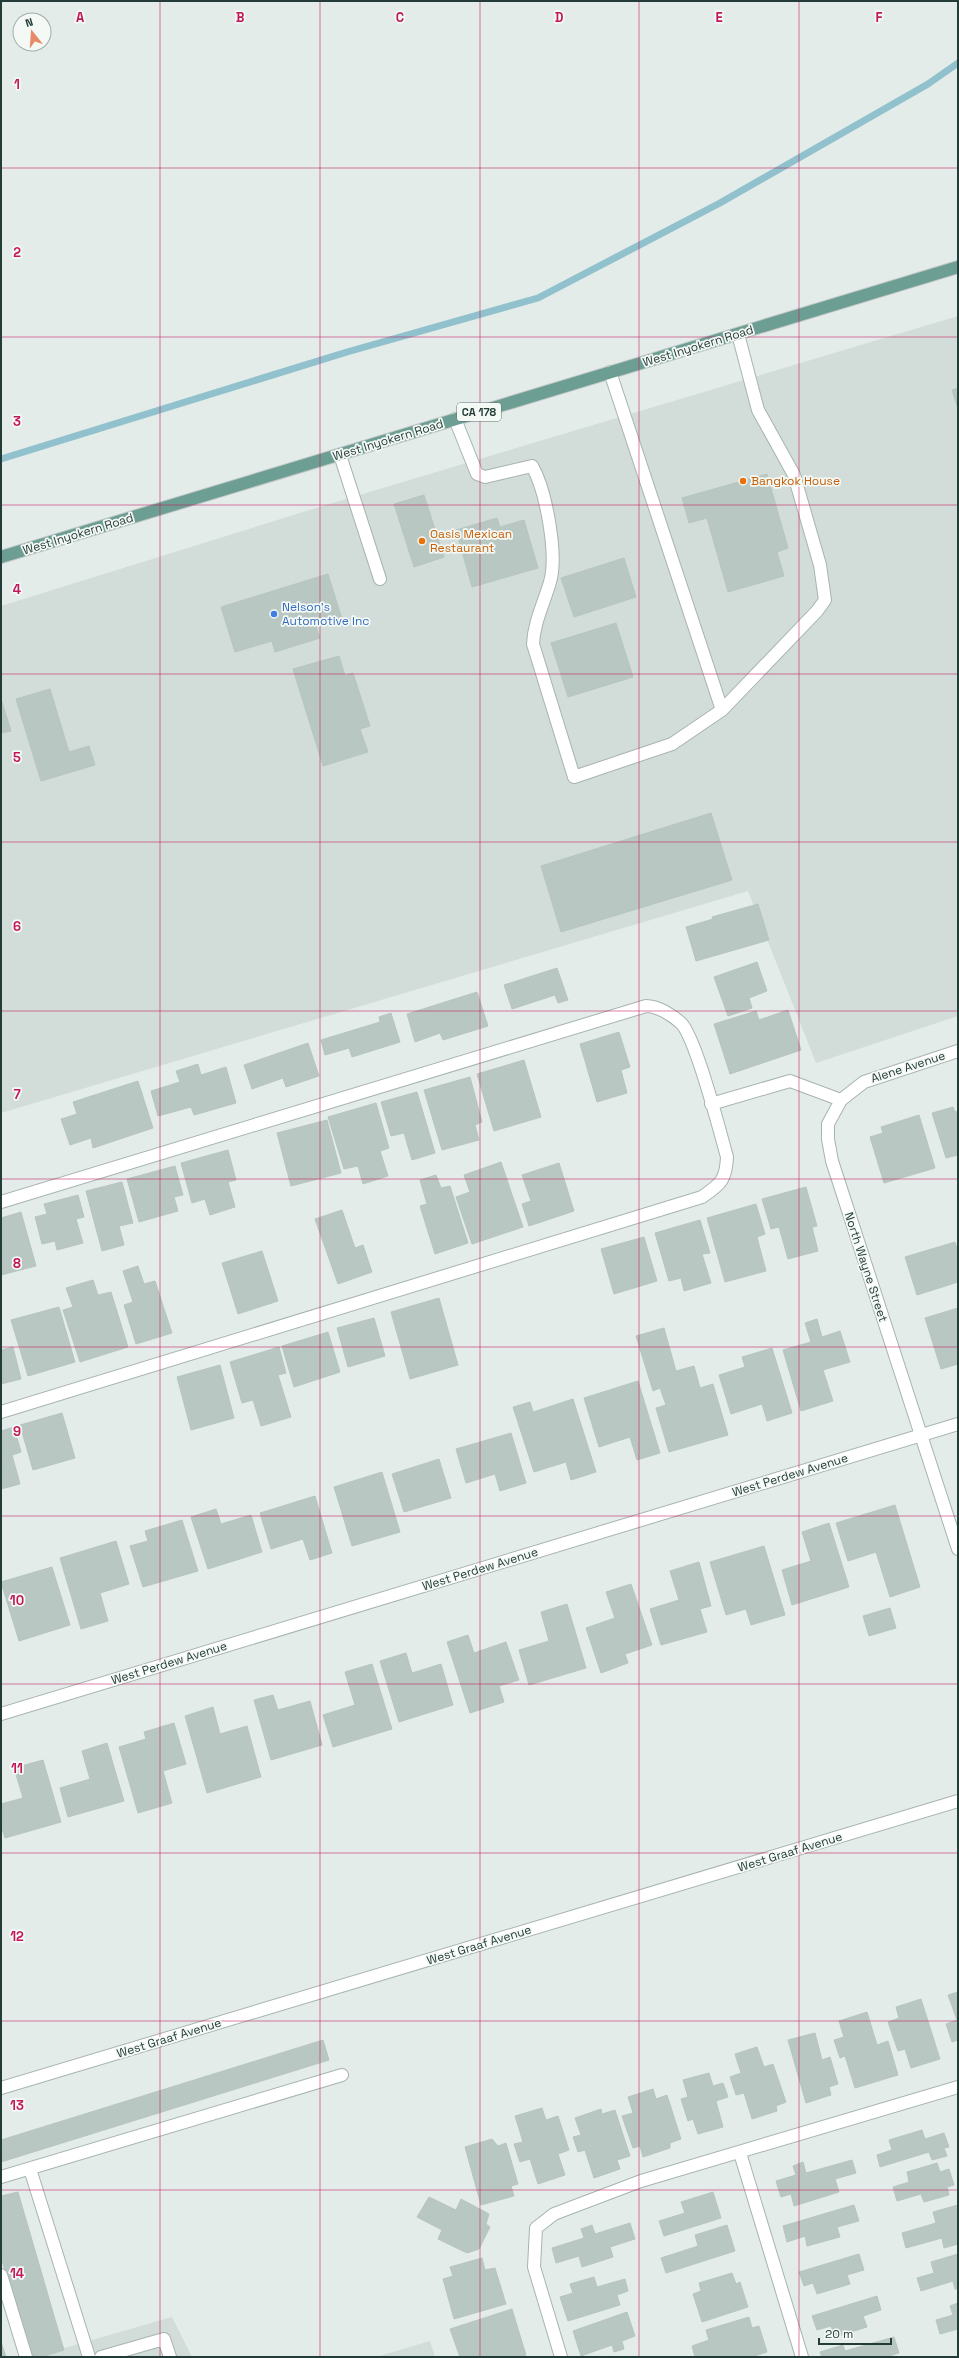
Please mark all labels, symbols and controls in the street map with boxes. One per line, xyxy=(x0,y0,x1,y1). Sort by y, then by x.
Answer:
text: A xyxy=(76,9,85,26)
text: B xyxy=(236,9,245,26)
text: C xyxy=(396,9,404,26)
text: D xyxy=(555,9,564,26)
text: E xyxy=(715,9,723,26)
text: F xyxy=(876,9,883,26)
north arrow xyxy=(12,12,52,52)
text: N xyxy=(24,15,35,30)
text: 1 xyxy=(14,76,20,93)
text: 2 xyxy=(13,244,21,261)
street label: West Inyokern Road xyxy=(641,322,755,370)
road number: CA 178 xyxy=(457,403,501,421)
text: 3 xyxy=(13,413,21,430)
street label: West Inyokern Road xyxy=(331,416,445,464)
place label: Bangkok House xyxy=(751,473,840,489)
marker: Bangkok House xyxy=(738,476,748,486)
street label: West Inyokern Road xyxy=(21,510,135,558)
place label: Oasis Mexican Restaurant xyxy=(430,526,512,556)
marker: Oasis Mexican Restaurant xyxy=(417,536,427,546)
text: 4 xyxy=(13,581,21,598)
place label: Nelson's Automotive Inc xyxy=(282,599,369,629)
marker: Nelson's Automotive Inc xyxy=(269,609,279,619)
text: 5 xyxy=(13,749,21,766)
text: 6 xyxy=(13,918,21,935)
street label: Alene Avenue xyxy=(869,1047,947,1087)
text: 7 xyxy=(13,1086,21,1103)
street label: North Wayne Street xyxy=(841,1210,891,1324)
text: 8 xyxy=(13,1255,21,1272)
text: 9 xyxy=(13,1423,21,1440)
street label: West Perdew Avenue xyxy=(730,1450,850,1500)
street label: West Perdew Avenue xyxy=(420,1544,540,1594)
text: 10 xyxy=(10,1592,24,1609)
street label: West Perdew Avenue xyxy=(109,1638,229,1688)
text: 11 xyxy=(11,1760,23,1777)
street label: West Graaf Avenue xyxy=(736,1828,844,1876)
street label: West Graaf Avenue xyxy=(425,1921,533,1969)
text: 12 xyxy=(10,1928,24,1945)
street label: West Graaf Avenue xyxy=(115,2014,223,2062)
text: 13 xyxy=(10,2097,24,2114)
text: 14 xyxy=(10,2265,24,2282)
scale bar xyxy=(819,2320,891,2346)
text: 20 m xyxy=(825,2326,853,2342)

